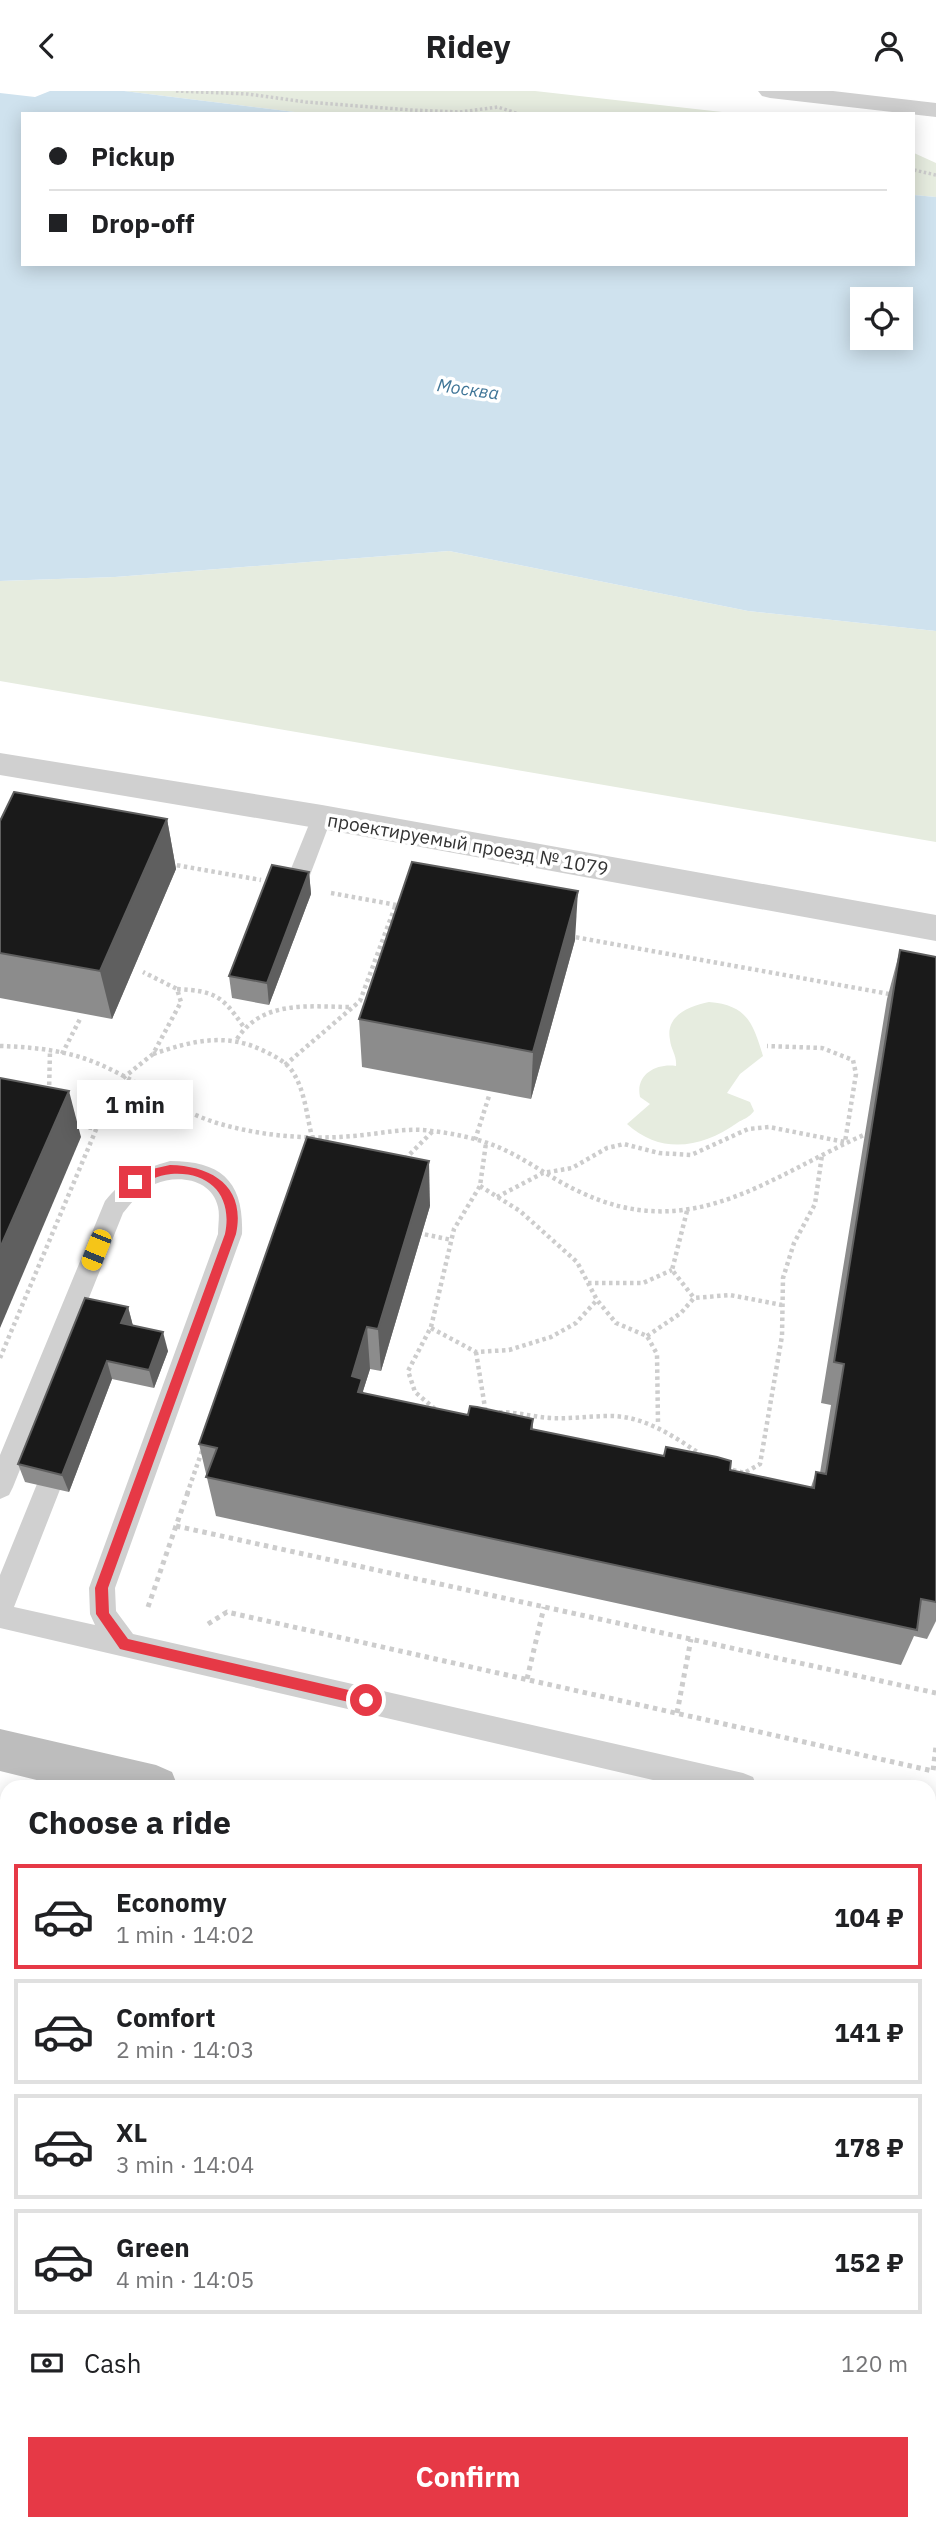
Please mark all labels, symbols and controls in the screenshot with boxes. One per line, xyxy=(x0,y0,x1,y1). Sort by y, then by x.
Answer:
text: Ridey xyxy=(425,25,511,67)
icon: back xyxy=(28,27,66,65)
icon: person xyxy=(870,27,908,65)
text: Pickup xyxy=(91,139,175,173)
text: Drop-off xyxy=(91,206,194,240)
map controls xyxy=(850,287,913,350)
button: locate xyxy=(850,287,913,350)
water label: Москва xyxy=(435,373,501,405)
street label: проектируемый проезд № 1079 xyxy=(326,807,610,881)
callout: 1 min xyxy=(77,1081,193,1129)
text: 1 min xyxy=(105,1089,165,1119)
route end xyxy=(119,1166,151,1198)
car xyxy=(79,1227,114,1273)
route start xyxy=(350,1684,382,1716)
text: Choose a ride xyxy=(28,1801,231,1843)
icon: car xyxy=(32,1885,95,1948)
text: Economy xyxy=(116,1885,227,1919)
text: 104 ₽ xyxy=(834,1900,904,1934)
text: 1 min · 14:02 xyxy=(116,1919,254,1949)
icon: car xyxy=(32,2000,95,2063)
text: Comfort xyxy=(116,2000,215,2034)
text: 141 ₽ xyxy=(834,2015,904,2049)
text: 2 min · 14:03 xyxy=(116,2034,254,2064)
icon: car xyxy=(32,2115,95,2178)
text: XL xyxy=(116,2115,147,2149)
text: 178 ₽ xyxy=(834,2130,904,2164)
text: 3 min · 14:04 xyxy=(116,2149,254,2179)
icon: car xyxy=(32,2230,95,2293)
text: Green xyxy=(116,2230,190,2264)
text: 152 ₽ xyxy=(834,2245,904,2279)
text: 4 min · 14:05 xyxy=(116,2264,254,2294)
icon: cash xyxy=(28,2344,66,2382)
text: Cash xyxy=(84,2346,141,2380)
text: 120 m xyxy=(841,2348,908,2378)
button: Confirm xyxy=(28,2437,908,2517)

